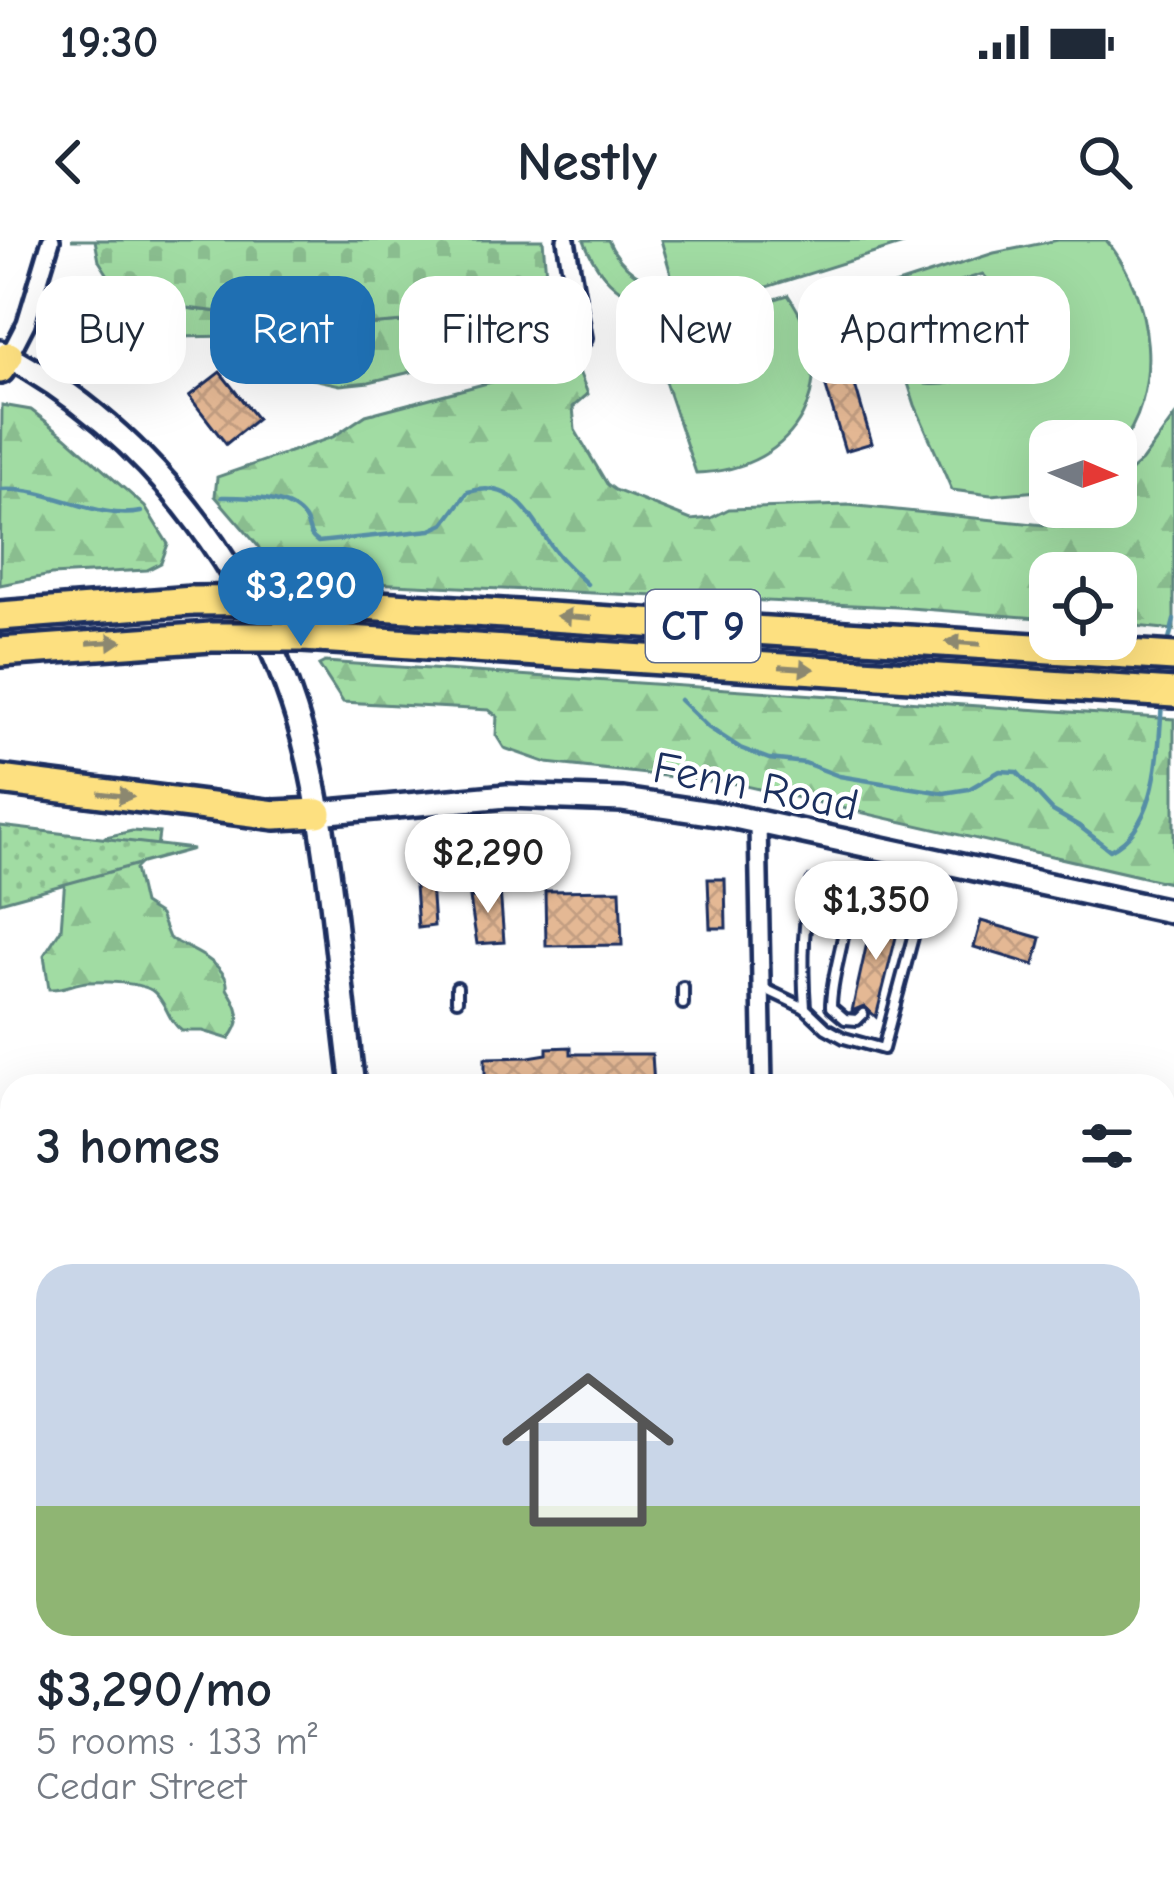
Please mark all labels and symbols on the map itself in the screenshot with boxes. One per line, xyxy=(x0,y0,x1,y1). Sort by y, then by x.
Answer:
north arrow xyxy=(1029,420,1137,528)
pin: $3,290 xyxy=(203,547,399,649)
road number: CT 9 xyxy=(646,590,760,662)
one-way arrow xyxy=(555,608,592,627)
one-way arrow xyxy=(87,632,124,651)
one-way arrow xyxy=(943,633,981,652)
one-way arrow xyxy=(779,659,816,678)
street label: Fenn Road xyxy=(649,741,863,831)
one-way arrow xyxy=(98,786,135,805)
pin: $2,290 xyxy=(390,814,586,916)
pin: $1,350 xyxy=(778,861,974,963)

